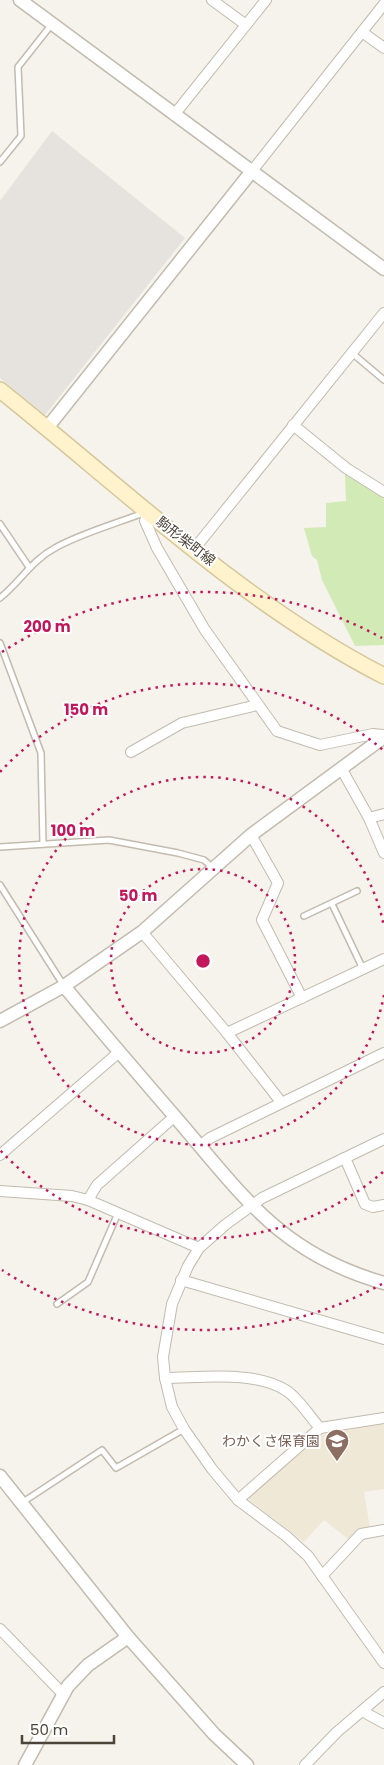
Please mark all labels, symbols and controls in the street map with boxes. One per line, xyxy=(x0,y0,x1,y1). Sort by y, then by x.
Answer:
street label: 駒形柴町線 xyxy=(152,512,220,570)
text: 200 m xyxy=(23,616,71,637)
text: 150 m xyxy=(64,699,108,720)
text: 100 m xyxy=(51,820,95,841)
text: 50 m xyxy=(119,885,157,906)
centre of rings xyxy=(194,952,212,970)
school or university icon: わかくさ保育園 xyxy=(324,1428,350,1462)
place label: わかくさ保育園 xyxy=(222,1431,320,1451)
scale bar xyxy=(22,1712,115,1744)
text: 50 m xyxy=(30,1719,68,1740)

